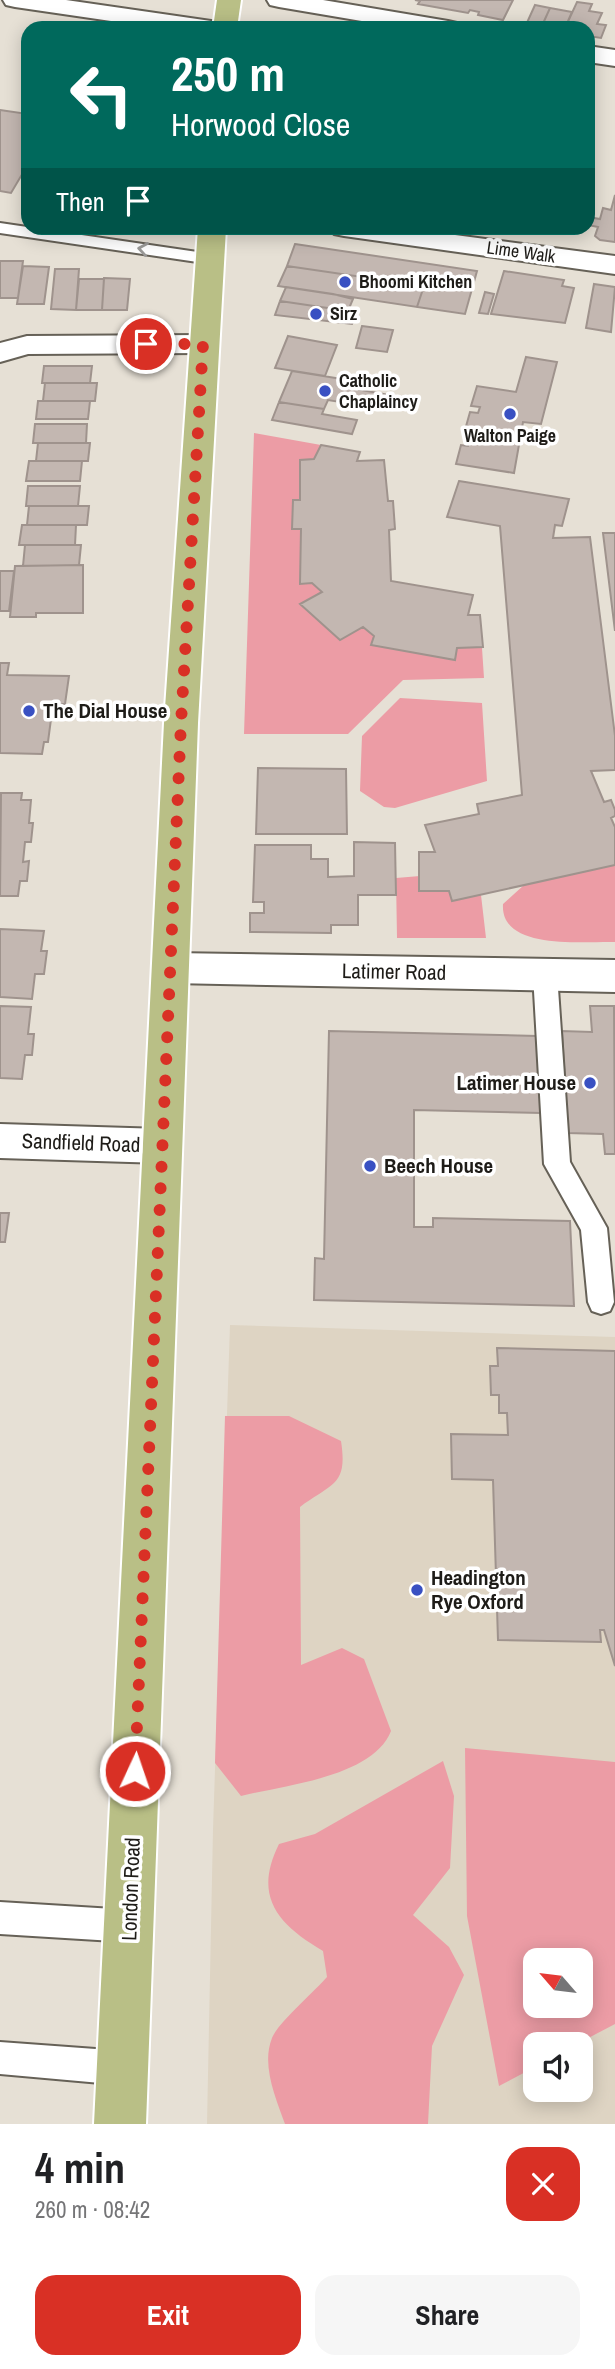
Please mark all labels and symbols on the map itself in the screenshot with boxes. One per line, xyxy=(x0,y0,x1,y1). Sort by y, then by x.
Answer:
street label: Lime Walk xyxy=(485,234,558,269)
one-way arrow xyxy=(137,242,149,257)
place label: Bhoomi Kitchen xyxy=(359,269,472,294)
marker: Bhoomi Kitchen xyxy=(337,274,353,290)
place label: Sirz xyxy=(330,301,358,326)
marker: Sirz xyxy=(308,306,324,322)
pin xyxy=(116,314,176,374)
place label: Catholic Chaplaincy xyxy=(339,368,419,414)
marker: Catholic Chaplaincy xyxy=(317,383,333,399)
marker: Walton Paige xyxy=(502,406,518,422)
place label: Walton Paige xyxy=(464,423,556,448)
place label: The Dial House xyxy=(43,696,167,725)
marker: The Dial House xyxy=(21,703,37,719)
street label: Latimer Road xyxy=(342,956,446,987)
place label: Latimer House xyxy=(456,1068,576,1097)
marker: Latimer House xyxy=(582,1075,598,1091)
street label: Sandfield Road xyxy=(21,1126,141,1159)
place label: Beech House xyxy=(384,1151,493,1180)
marker: Beech House xyxy=(362,1158,378,1174)
place label: Headington Rye Oxford xyxy=(431,1563,526,1616)
marker: Headington Rye Oxford xyxy=(409,1582,425,1598)
position arrow xyxy=(98,1734,172,1808)
street label: London Road xyxy=(114,1837,147,1941)
north arrow xyxy=(523,1948,593,2018)

